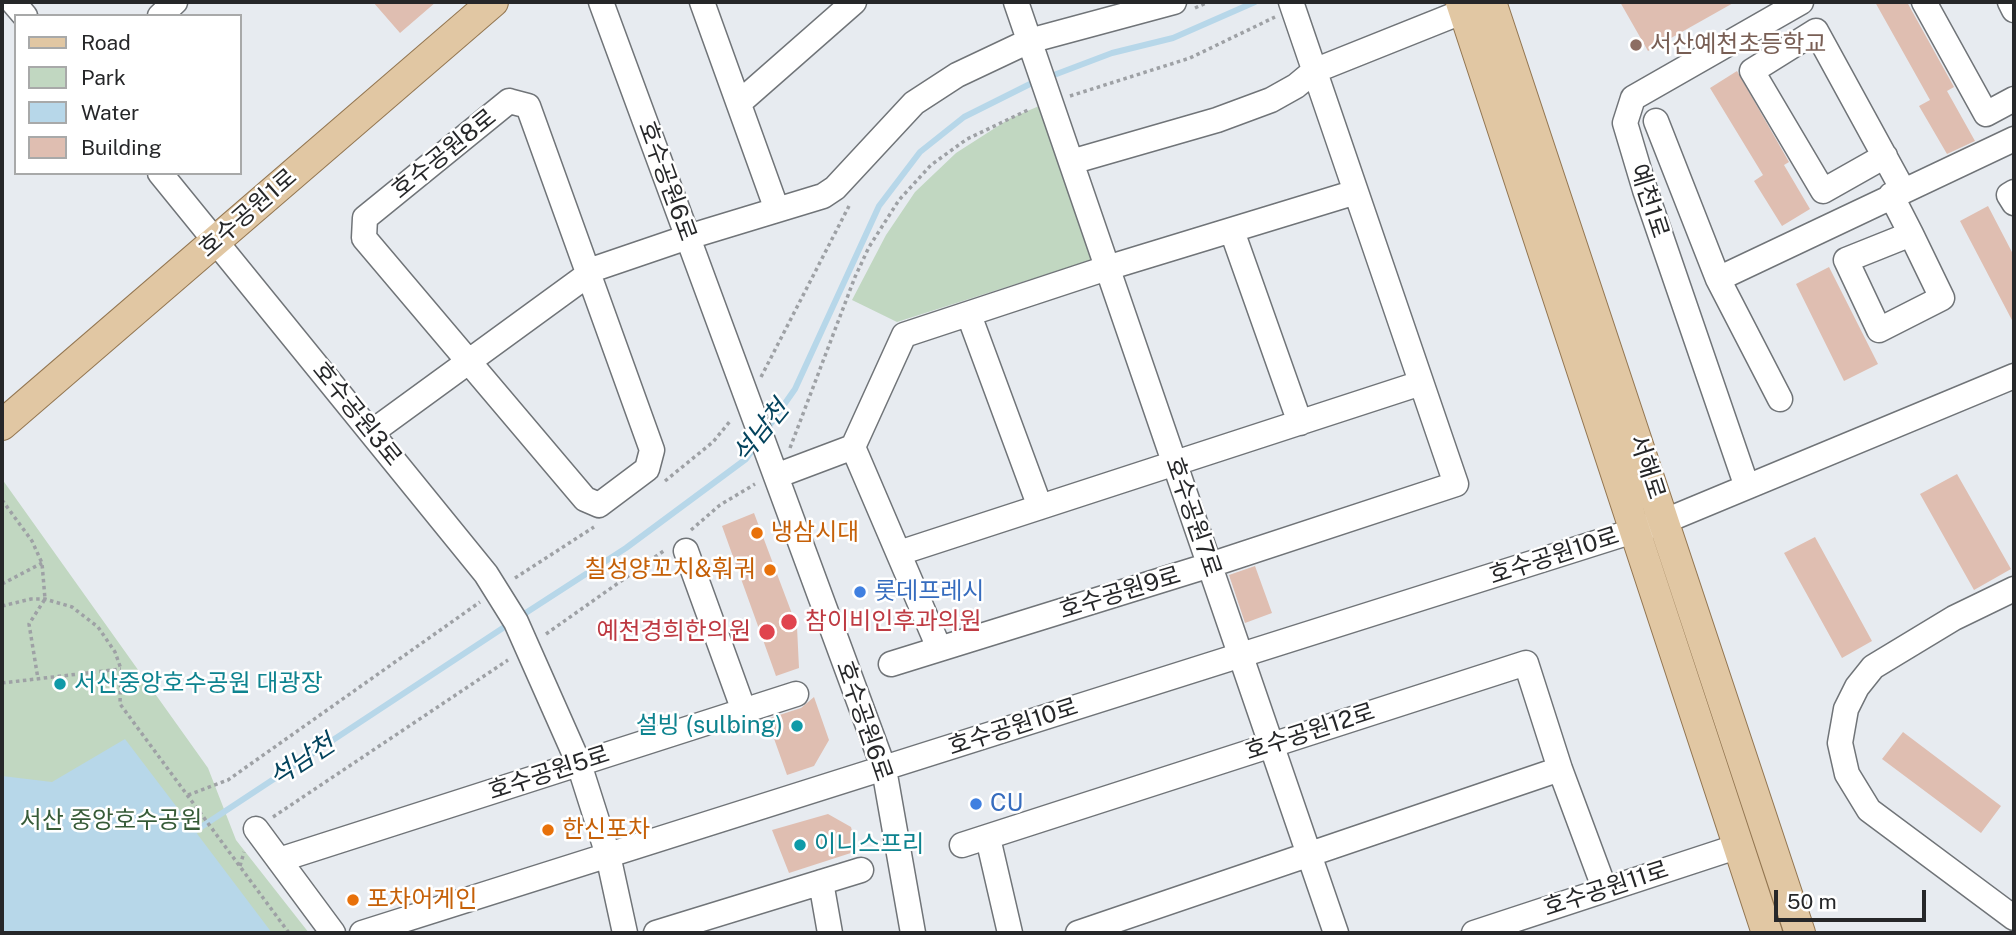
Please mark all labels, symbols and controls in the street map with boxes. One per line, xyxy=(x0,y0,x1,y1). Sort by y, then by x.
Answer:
legend xyxy=(14,14,242,175)
text: Road xyxy=(81,30,131,55)
place label: 서산예천초등학교 xyxy=(1650,31,1827,59)
marker: 서산예천초등학교 xyxy=(1628,37,1644,53)
text: Park xyxy=(81,65,126,90)
text: Water xyxy=(81,100,139,125)
street label: 호수공원8로 xyxy=(386,103,502,205)
street label: 호수공원6로 xyxy=(632,117,702,245)
text: Building xyxy=(81,135,162,160)
street label: 예천1로 xyxy=(1624,160,1674,242)
street label: 호수공원1로 xyxy=(193,163,303,263)
street label: 호수공원3로 xyxy=(306,356,408,472)
water label: 석남천 xyxy=(726,394,796,470)
street label: 서해로 xyxy=(1623,431,1671,503)
street label: 호수공원7로 xyxy=(1159,453,1227,581)
place label: 냉삼시대 xyxy=(771,519,859,547)
street label: 호수공원10로 xyxy=(1485,521,1623,591)
marker: 냉삼시대 xyxy=(749,525,765,541)
place label: 칠성양꼬치&훠궈 xyxy=(584,556,756,584)
street label: 호수공원9로 xyxy=(1056,561,1184,625)
marker: 칠성양꼬치&훠궈 xyxy=(762,562,778,578)
place label: 롯데프레시 xyxy=(874,578,984,606)
marker: 롯데프레시 xyxy=(852,584,868,600)
place label: 참이비인후과의원 xyxy=(805,608,982,636)
marker: 참이비인후과의원 xyxy=(779,612,799,632)
place label: 예천경희한의원 xyxy=(596,618,751,646)
marker: 예천경희한의원 xyxy=(757,622,777,642)
street label: 호수공원6로 xyxy=(830,657,898,785)
place label: 서산중앙호수공원 대광장 xyxy=(74,670,323,698)
marker: 서산중앙호수공원 대광장 xyxy=(52,676,68,692)
street label: 호수공원10로 xyxy=(944,692,1082,762)
street label: 호수공원12로 xyxy=(1242,698,1378,766)
place label: 설빙 (sulbing) xyxy=(636,712,783,740)
marker: 설빙 (sulbing) xyxy=(789,718,805,734)
water label: 석남천 xyxy=(263,728,341,794)
street label: 호수공원5로 xyxy=(485,740,613,806)
place label: CU xyxy=(990,790,1023,818)
marker: CU xyxy=(968,796,984,812)
park label: 서산 중앙호수공원 xyxy=(20,807,202,835)
place label: 한신포차 xyxy=(562,816,650,844)
marker: 한신포차 xyxy=(540,822,556,838)
place label: 이니스프리 xyxy=(814,831,924,859)
marker: 이니스프리 xyxy=(792,837,808,853)
street label: 호수공원11로 xyxy=(1540,855,1672,923)
scale bar xyxy=(1778,876,1930,920)
place label: 포차어게인 xyxy=(367,886,477,914)
text: 50 m xyxy=(1787,889,1837,914)
marker: 포차어게인 xyxy=(345,892,361,908)

